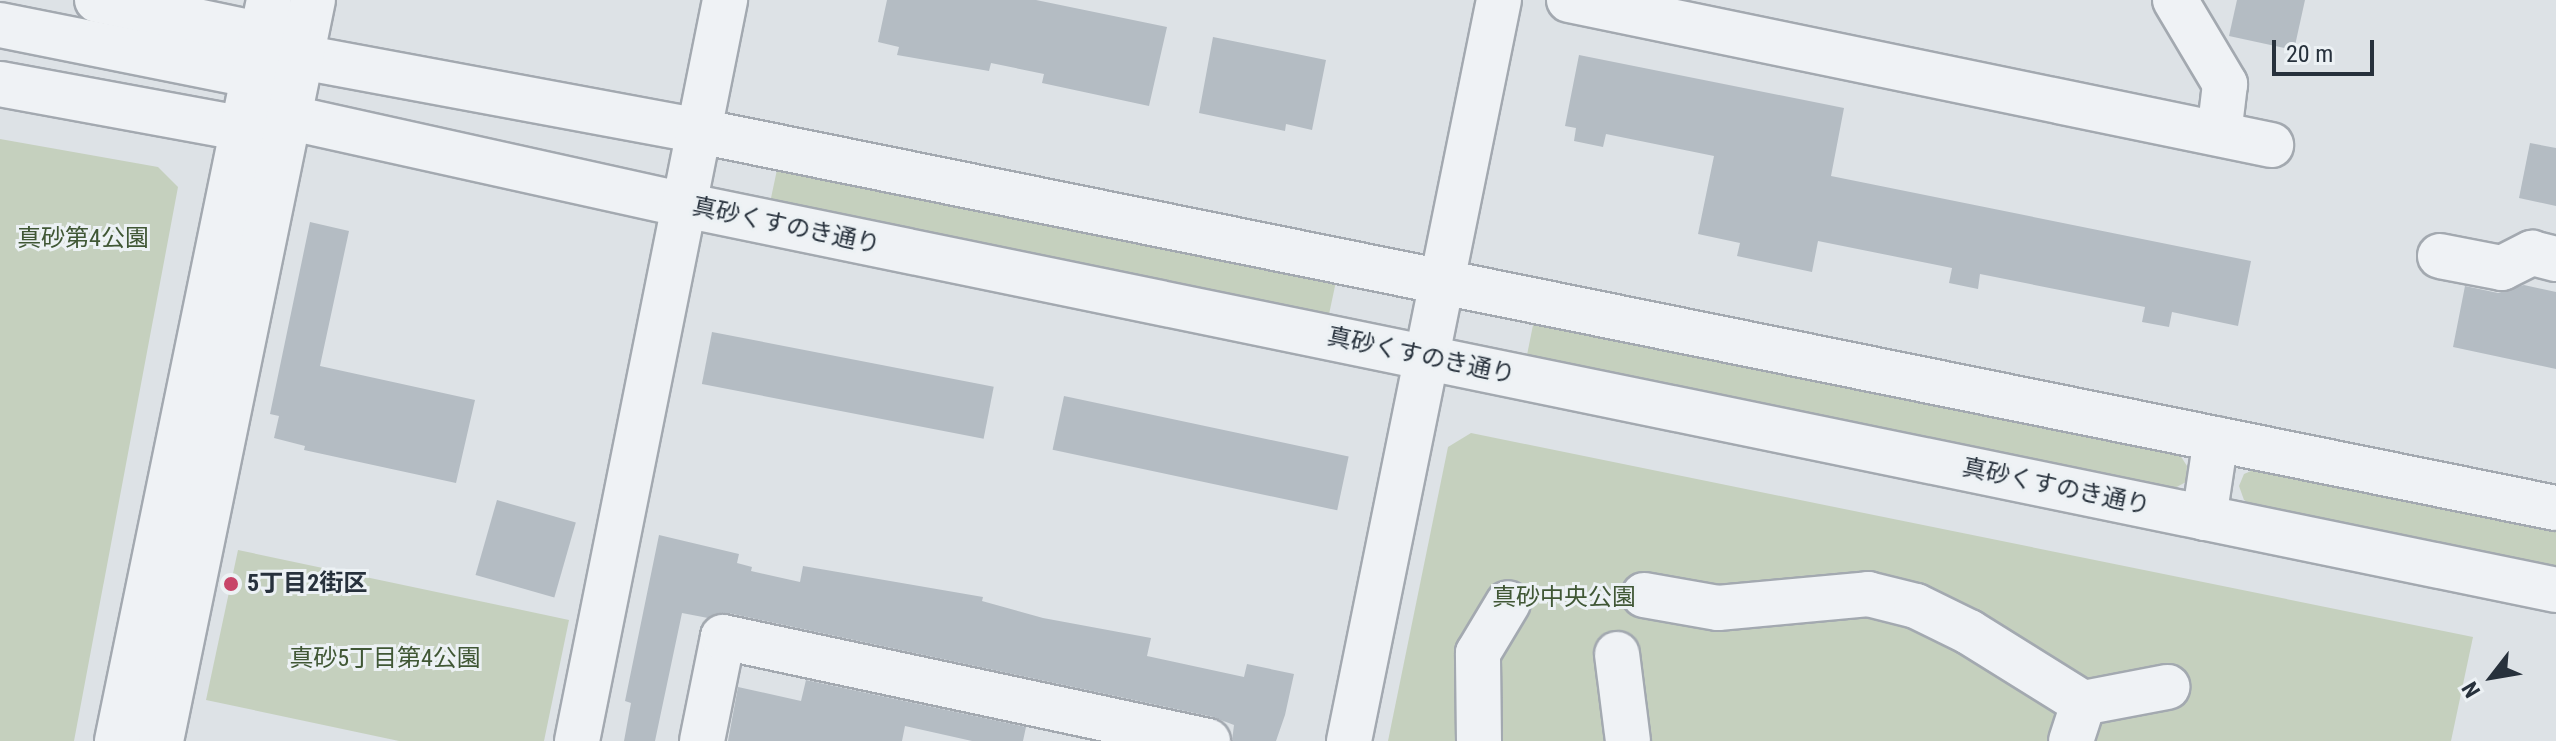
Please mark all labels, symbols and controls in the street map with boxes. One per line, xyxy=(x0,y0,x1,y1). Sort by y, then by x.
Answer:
scale bar xyxy=(2276,24,2378,74)
text: 20 m xyxy=(2286,40,2333,68)
street label: 真砂くすのき通り xyxy=(689,192,883,260)
park label: 真砂第4公園 xyxy=(17,225,149,253)
street label: 真砂くすのき通り xyxy=(1324,322,1518,390)
street label: 真砂くすのき通り xyxy=(1959,453,2153,521)
place label: 5丁目2街区 xyxy=(247,570,367,598)
marker: 5丁目2街区 xyxy=(222,575,240,593)
park label: 真砂中央公園 xyxy=(1492,584,1636,612)
north arrow xyxy=(2452,637,2532,717)
park label: 真砂5丁目第4公園 xyxy=(289,645,481,673)
text: N xyxy=(2457,677,2485,702)

